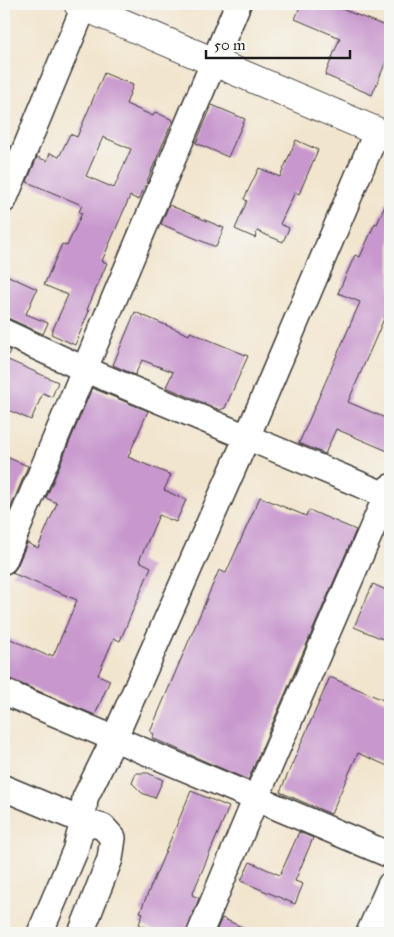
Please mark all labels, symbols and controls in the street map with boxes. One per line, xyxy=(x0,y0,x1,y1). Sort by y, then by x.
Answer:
scale bar xyxy=(206,28,350,60)
text: 50 m xyxy=(214,36,246,54)

